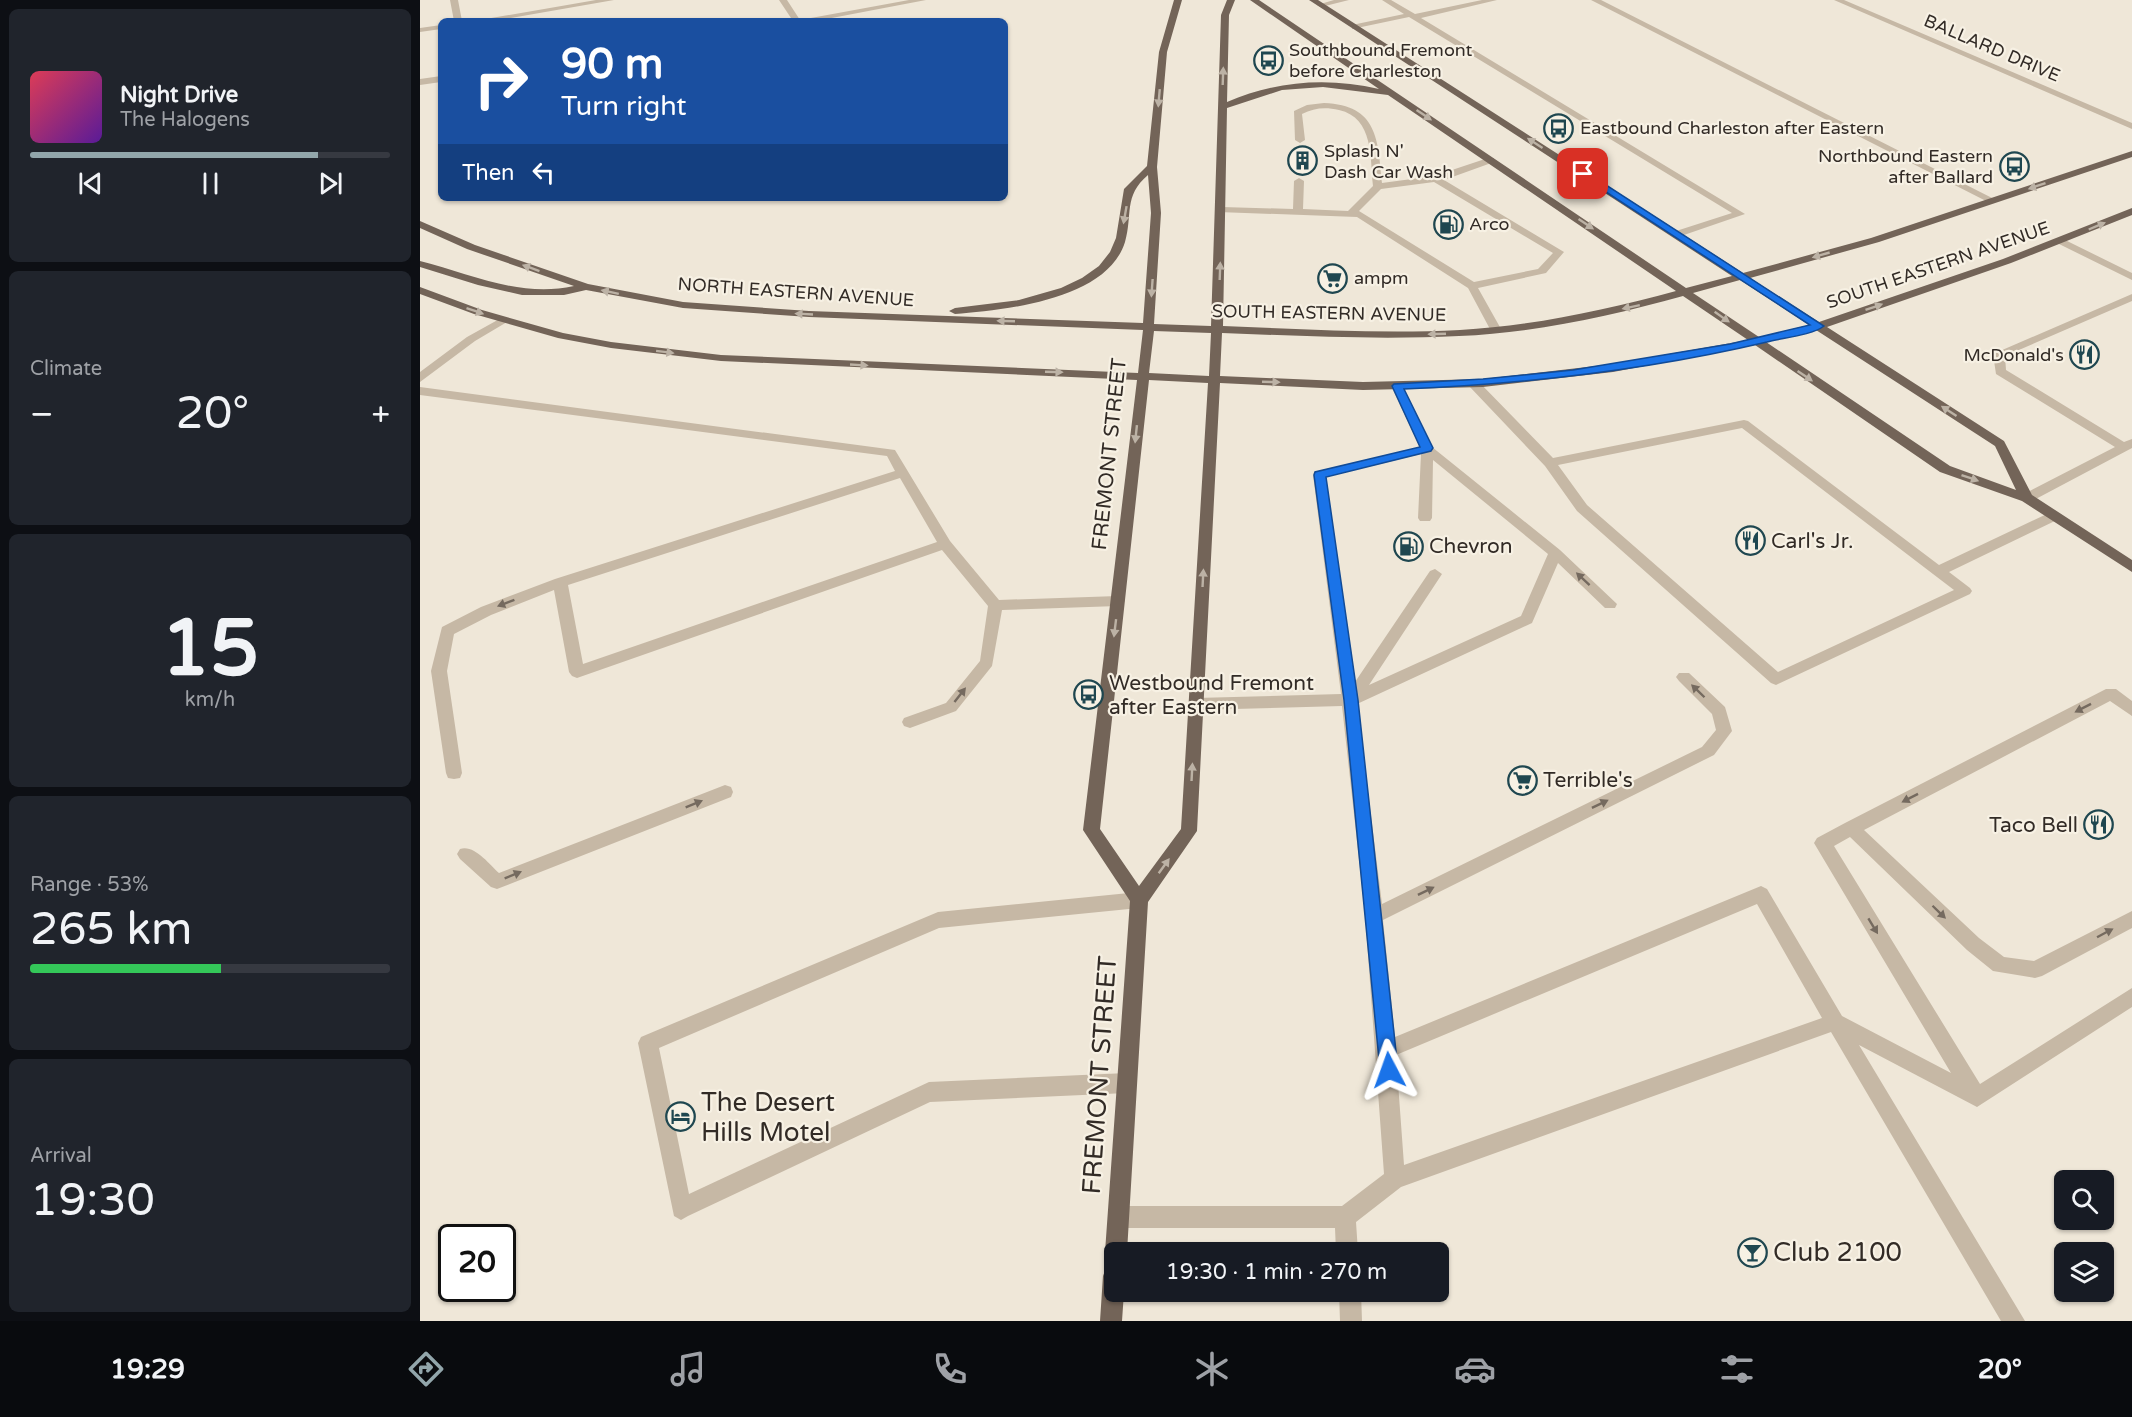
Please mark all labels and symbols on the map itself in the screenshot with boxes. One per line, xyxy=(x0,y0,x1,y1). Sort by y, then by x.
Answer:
street label: BALLARD DRIVE xyxy=(1920,9,2064,87)
place label: Southbound Fremont before Charleston xyxy=(1289,39,1473,82)
bus stop icon: Southbound Fremont before Charleston xyxy=(1252,44,1284,76)
one-way arrow xyxy=(1219,67,1228,86)
one-way arrow xyxy=(1154,89,1164,108)
one-way arrow xyxy=(1416,109,1432,121)
bus stop icon: Eastbound Charleston after Eastern xyxy=(1543,112,1575,144)
place label: Eastbound Charleston after Eastern xyxy=(1580,117,1884,139)
one-way arrow xyxy=(1526,137,1543,148)
place label: Splash N' Dash Car Wash xyxy=(1324,140,1453,183)
building icon: Splash N' Dash Car Wash xyxy=(1287,145,1319,177)
place label: Northbound Eastern after Ballard xyxy=(1818,145,1993,188)
pin xyxy=(1557,148,1608,199)
bus stop icon: Northbound Eastern after Ballard xyxy=(1998,150,2030,182)
one-way arrow xyxy=(2028,182,2046,192)
one-way arrow xyxy=(1120,206,1129,225)
fuel station icon: Arco xyxy=(1432,208,1464,240)
place label: Arco xyxy=(1469,213,1509,235)
street label: SOUTH EASTERN AVENUE xyxy=(1824,216,2052,314)
one-way arrow xyxy=(1578,218,1594,229)
one-way arrow xyxy=(2088,221,2106,231)
one-way arrow xyxy=(1811,251,1829,260)
one-way arrow xyxy=(1215,262,1224,281)
supermarket icon: ampm xyxy=(1317,262,1349,294)
one-way arrow xyxy=(521,263,539,273)
place label: ampm xyxy=(1354,267,1409,289)
street label: NORTH EASTERN AVENUE xyxy=(677,273,915,311)
one-way arrow xyxy=(1147,278,1157,297)
one-way arrow xyxy=(600,287,619,296)
street label: SOUTH EASTERN AVENUE xyxy=(1212,300,1446,326)
one-way arrow xyxy=(1865,302,1883,312)
one-way arrow xyxy=(1621,303,1640,312)
one-way arrow xyxy=(466,306,484,316)
one-way arrow xyxy=(794,309,813,318)
one-way arrow xyxy=(1714,311,1730,323)
one-way arrow xyxy=(997,317,1016,326)
one-way arrow xyxy=(1428,329,1447,338)
restaurant icon: McDonald's xyxy=(2069,339,2101,371)
place label: McDonald's xyxy=(1964,344,2064,366)
one-way arrow xyxy=(655,348,674,357)
street label: FREMONT STREET xyxy=(1087,357,1132,551)
one-way arrow xyxy=(850,360,869,370)
one-way arrow xyxy=(1045,368,1064,377)
one-way arrow xyxy=(1797,370,1813,382)
one-way arrow xyxy=(1262,377,1281,386)
one-way arrow xyxy=(1941,405,1957,417)
one-way arrow xyxy=(1131,425,1141,444)
one-way arrow xyxy=(1961,474,1979,484)
restaurant icon: Carl's Jr. xyxy=(1734,525,1766,557)
place label: Carl's Jr. xyxy=(1771,529,1854,554)
fuel station icon: Chevron xyxy=(1392,530,1424,562)
place label: Chevron xyxy=(1429,534,1513,559)
one-way arrow xyxy=(1198,568,1207,587)
one-way arrow xyxy=(1576,572,1590,586)
one-way arrow xyxy=(496,599,514,609)
one-way arrow xyxy=(1110,619,1120,638)
place label: Westbound Fremont after Eastern xyxy=(1109,671,1314,720)
bus stop icon: Westbound Fremont after Eastern xyxy=(1072,679,1104,711)
one-way arrow xyxy=(1692,684,1706,698)
one-way arrow xyxy=(954,688,966,703)
one-way arrow xyxy=(2074,703,2091,713)
one-way arrow xyxy=(1188,763,1197,782)
supermarket icon: Terrible's xyxy=(1506,764,1538,796)
place label: Terrible's xyxy=(1543,768,1633,793)
one-way arrow xyxy=(1901,793,1918,802)
one-way arrow xyxy=(685,799,703,808)
one-way arrow xyxy=(1592,799,1609,809)
restaurant icon: Taco Bell xyxy=(2083,809,2115,841)
place label: Taco Bell xyxy=(1989,813,2078,838)
one-way arrow xyxy=(1158,858,1170,874)
one-way arrow xyxy=(504,870,522,880)
one-way arrow xyxy=(1417,886,1434,895)
one-way arrow xyxy=(1932,904,1946,918)
one-way arrow xyxy=(1867,918,1878,934)
one-way arrow xyxy=(2096,928,2113,938)
street label: FREMONT STREET xyxy=(1076,955,1123,1195)
position arrow xyxy=(1357,1038,1421,1102)
place label: The Desert Hills Motel xyxy=(701,1087,835,1148)
hotel icon: The Desert Hills Motel xyxy=(664,1101,696,1133)
speed limit sign: 20 xyxy=(438,1224,516,1302)
bar icon: Club 2100 xyxy=(1736,1236,1768,1268)
place label: Club 2100 xyxy=(1773,1237,1902,1268)

